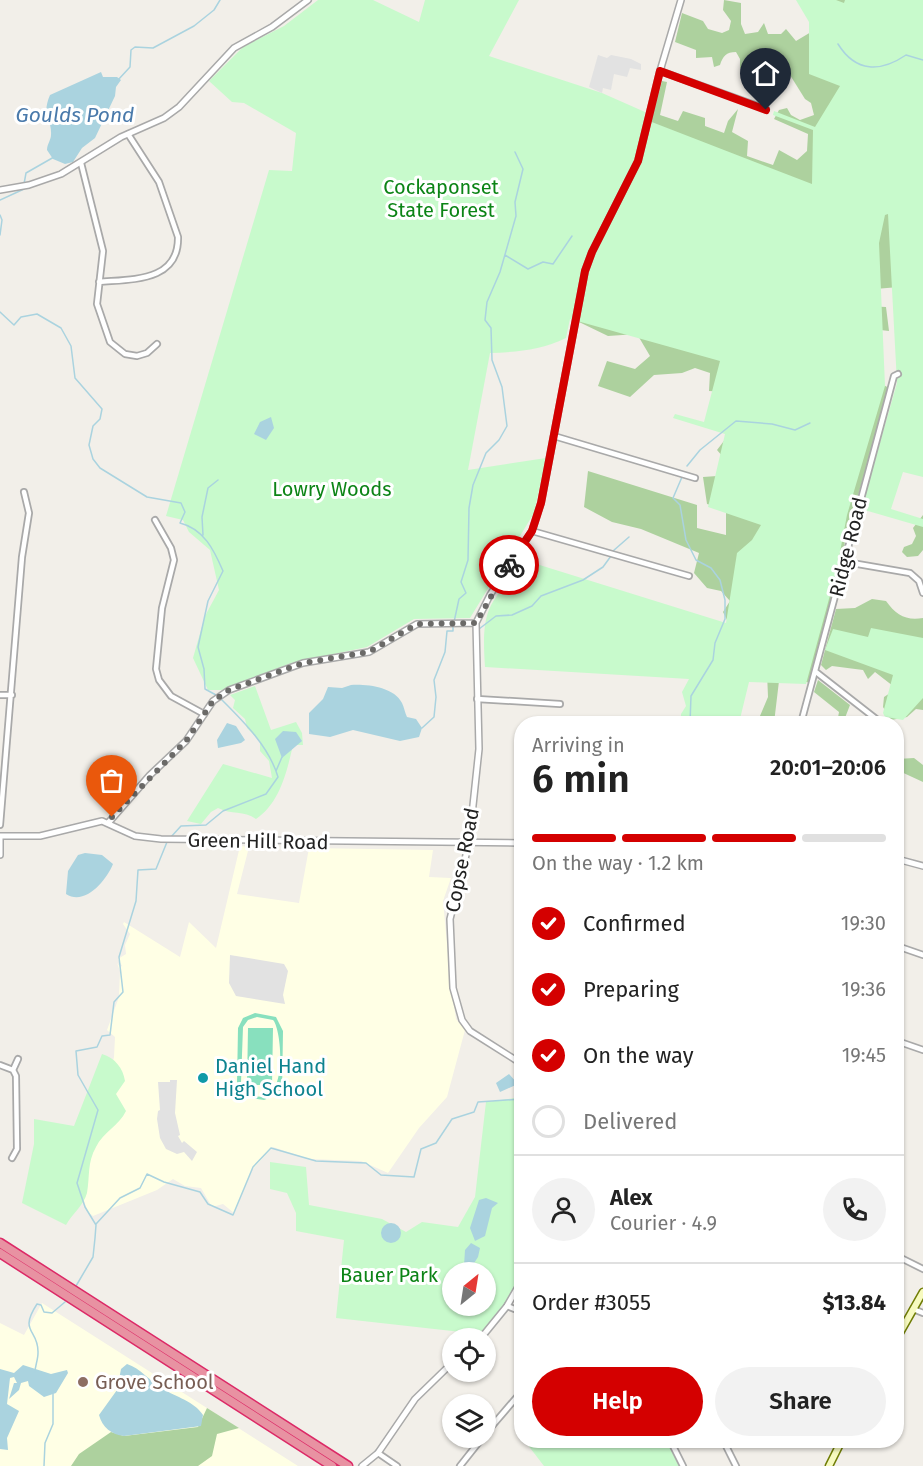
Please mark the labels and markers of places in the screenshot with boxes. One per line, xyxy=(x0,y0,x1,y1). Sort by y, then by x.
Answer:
pin xyxy=(740,48,791,110)
pin xyxy=(86,755,137,817)
place label: Daniel Hand High School xyxy=(215,1054,326,1101)
marker: Daniel Hand High School xyxy=(196,1071,210,1085)
place label: Grove School xyxy=(95,1370,214,1394)
marker: Grove School xyxy=(76,1375,90,1389)

